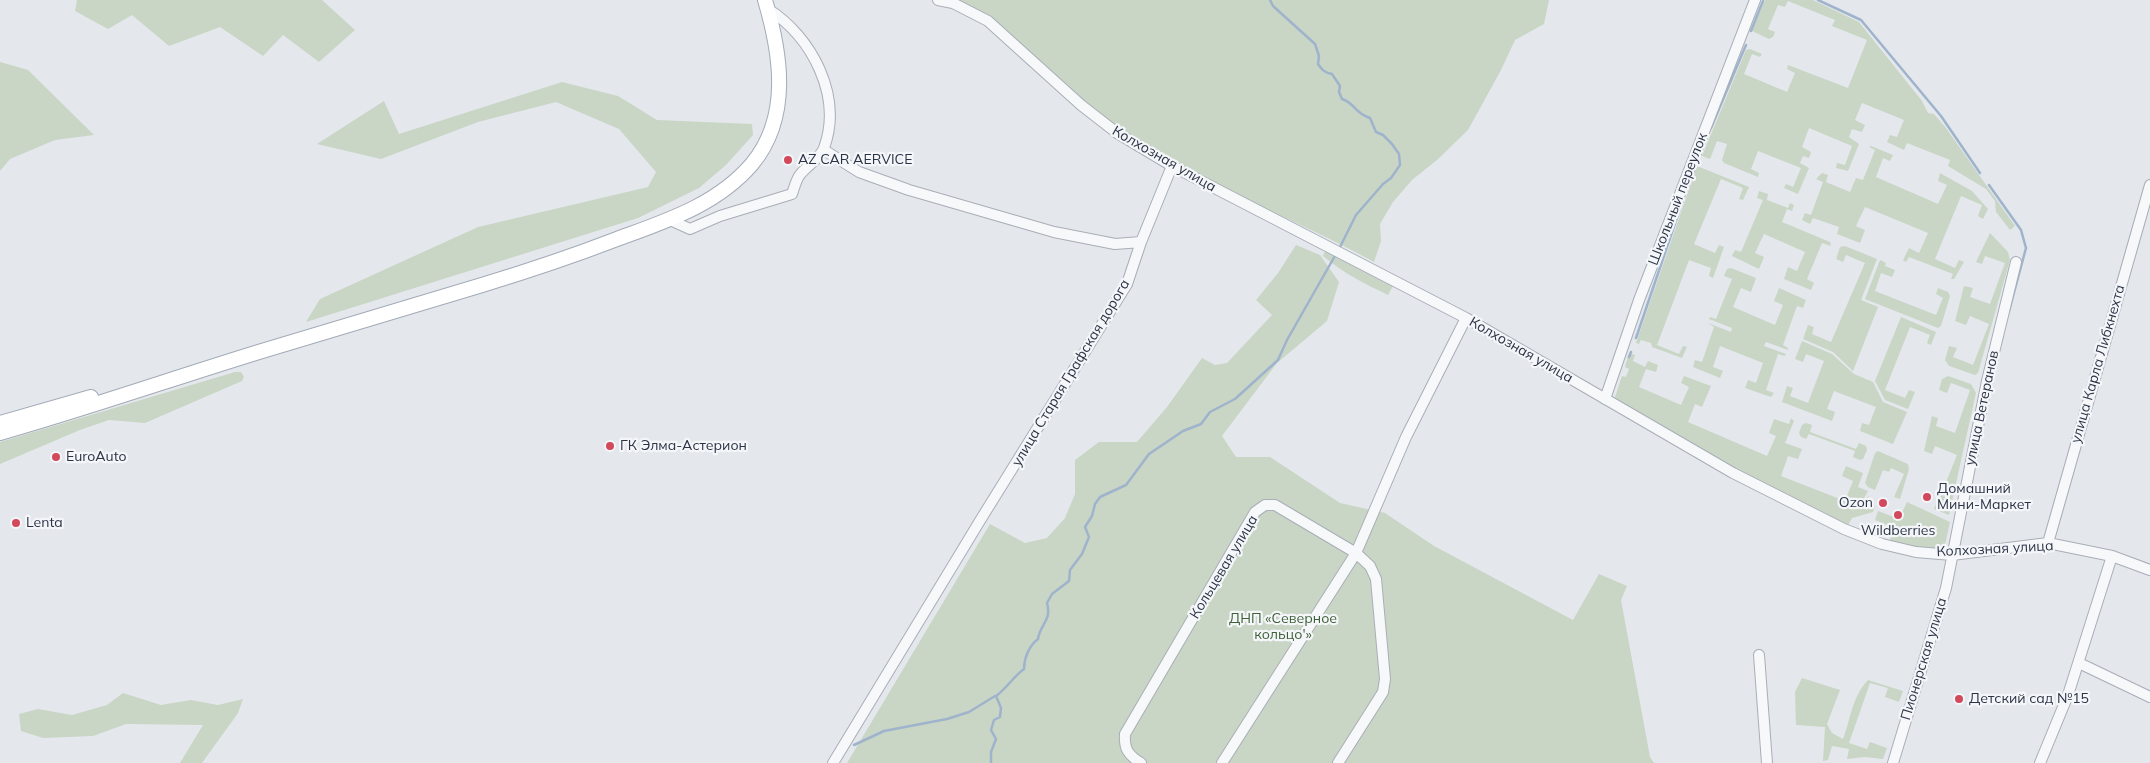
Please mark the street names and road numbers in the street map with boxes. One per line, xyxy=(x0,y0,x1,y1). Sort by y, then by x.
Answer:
street label: Колхозная улица xyxy=(1109,122,1219,196)
street label: Школьный переулок xyxy=(1645,130,1711,268)
street label: улица Старая Графская дорога xyxy=(1008,276,1134,470)
street label: улица Карла Либкнехта xyxy=(2067,283,2129,445)
street label: Колхозная улица xyxy=(1466,313,1576,387)
street label: улица Ветеранов xyxy=(1962,349,2002,467)
street label: Кольцевая улица xyxy=(1186,512,1262,622)
street label: Колхозная улица xyxy=(1936,538,2054,560)
street label: Пионерская улица xyxy=(1897,596,1951,722)

